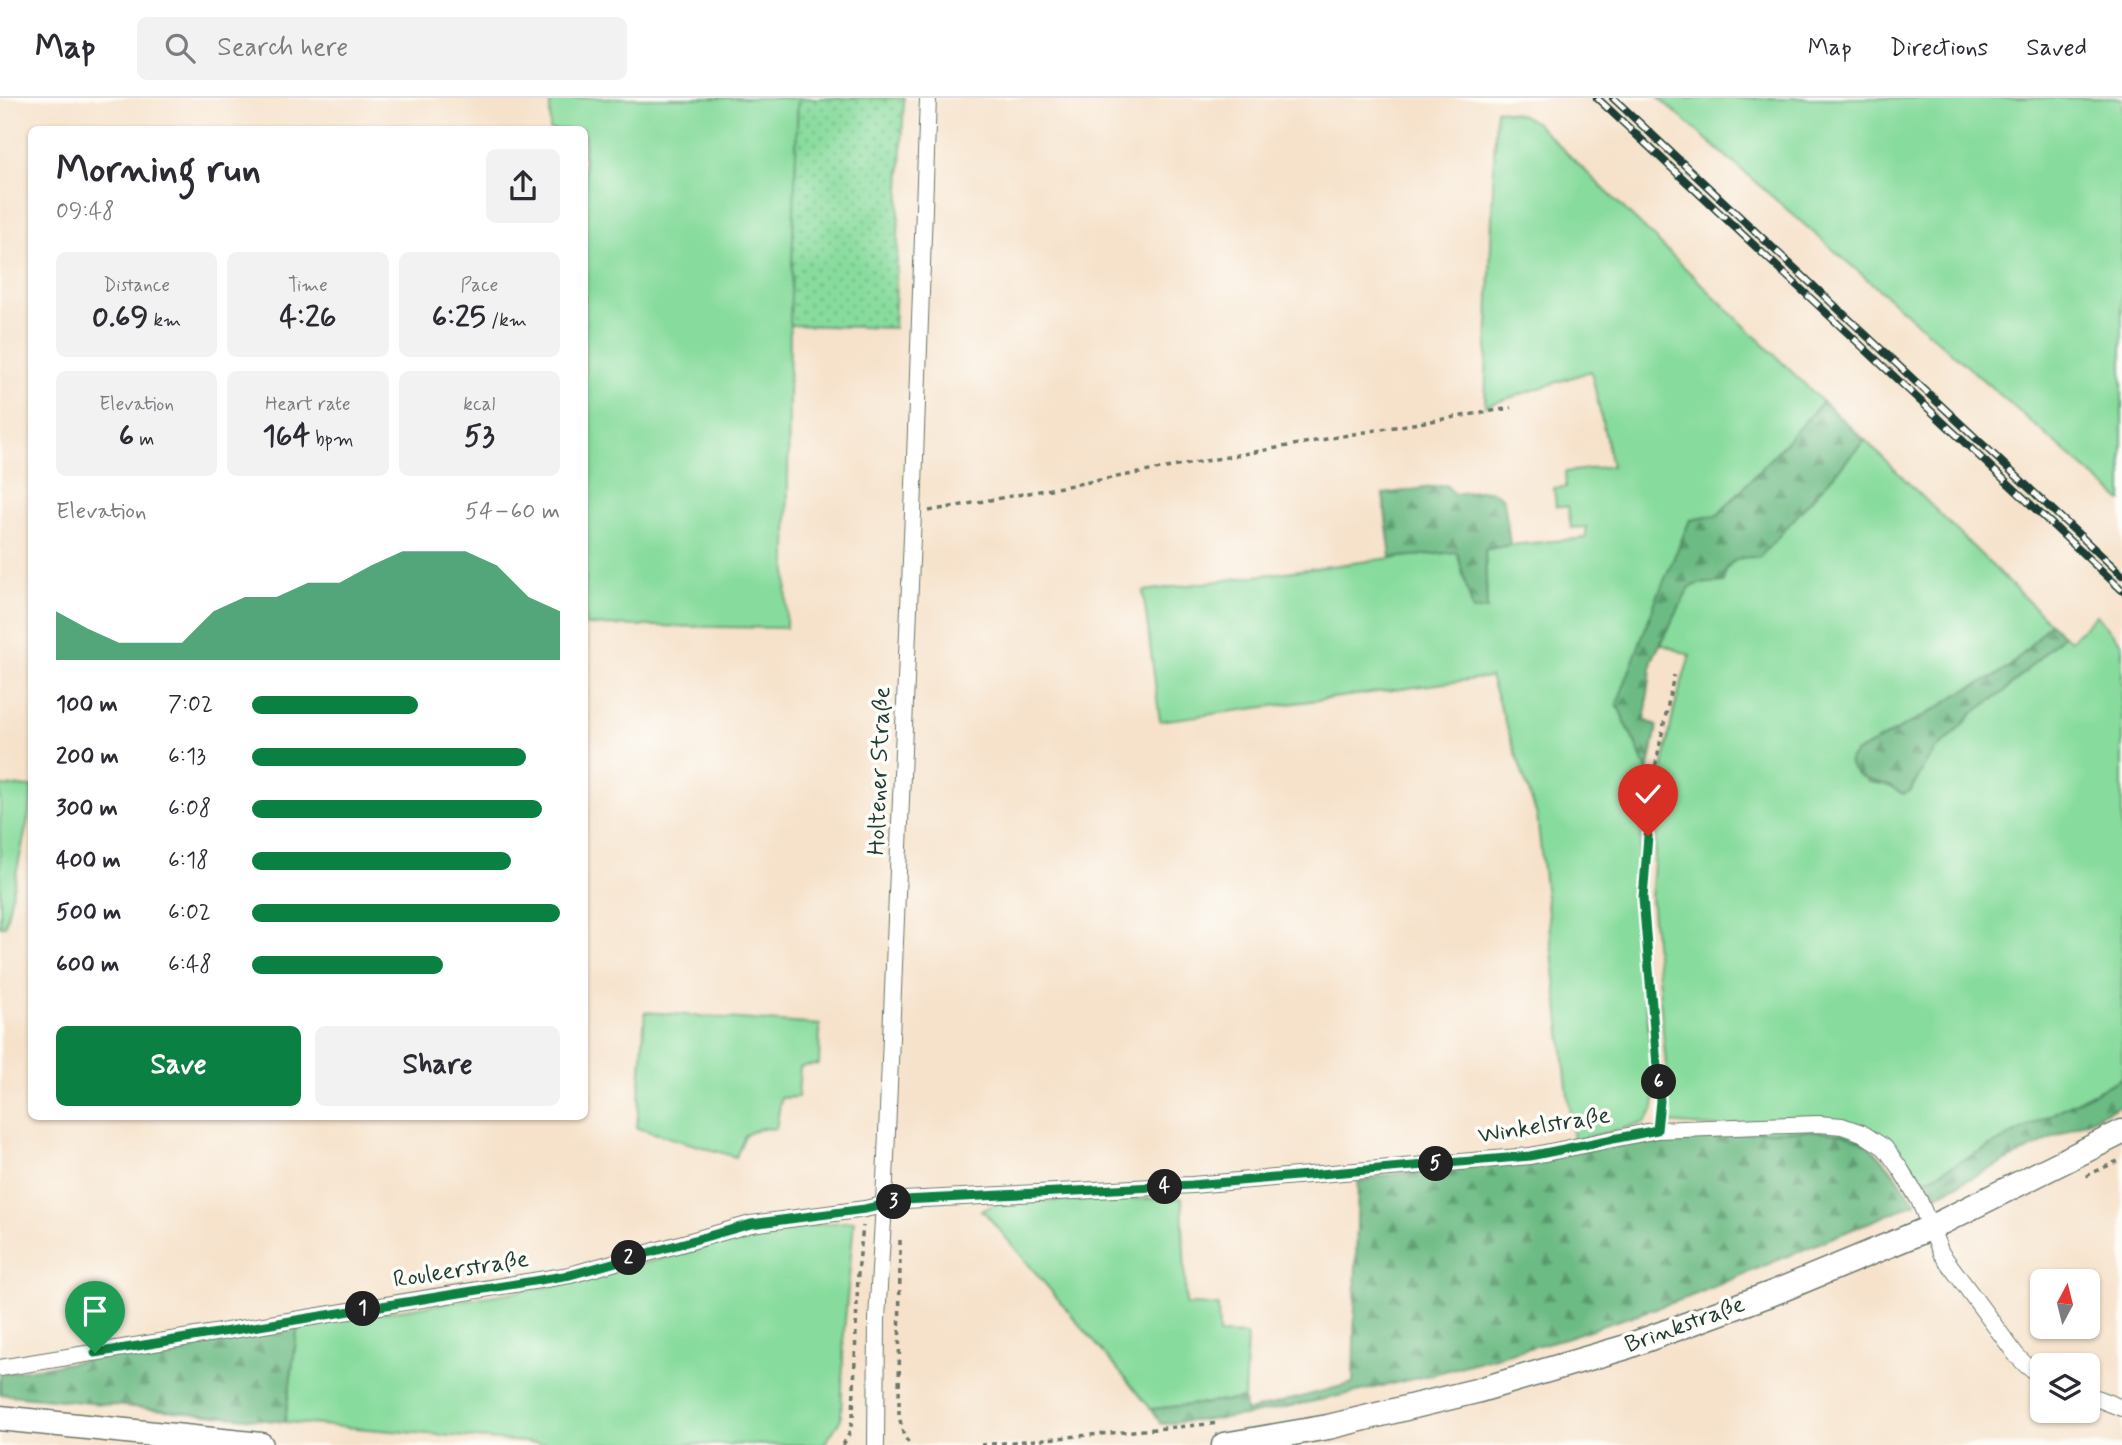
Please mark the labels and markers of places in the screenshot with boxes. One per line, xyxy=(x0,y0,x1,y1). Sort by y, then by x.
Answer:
pin xyxy=(1618,764,1678,836)
pin: 6 xyxy=(1642,1065,1676,1100)
pin: 5 xyxy=(1418,1146,1454,1182)
pin: 4 xyxy=(1148,1170,1182,1204)
pin: 3 xyxy=(876,1184,912,1220)
pin: 2 xyxy=(612,1240,646,1276)
pin xyxy=(65,1281,125,1353)
pin: 1 xyxy=(346,1292,380,1326)

